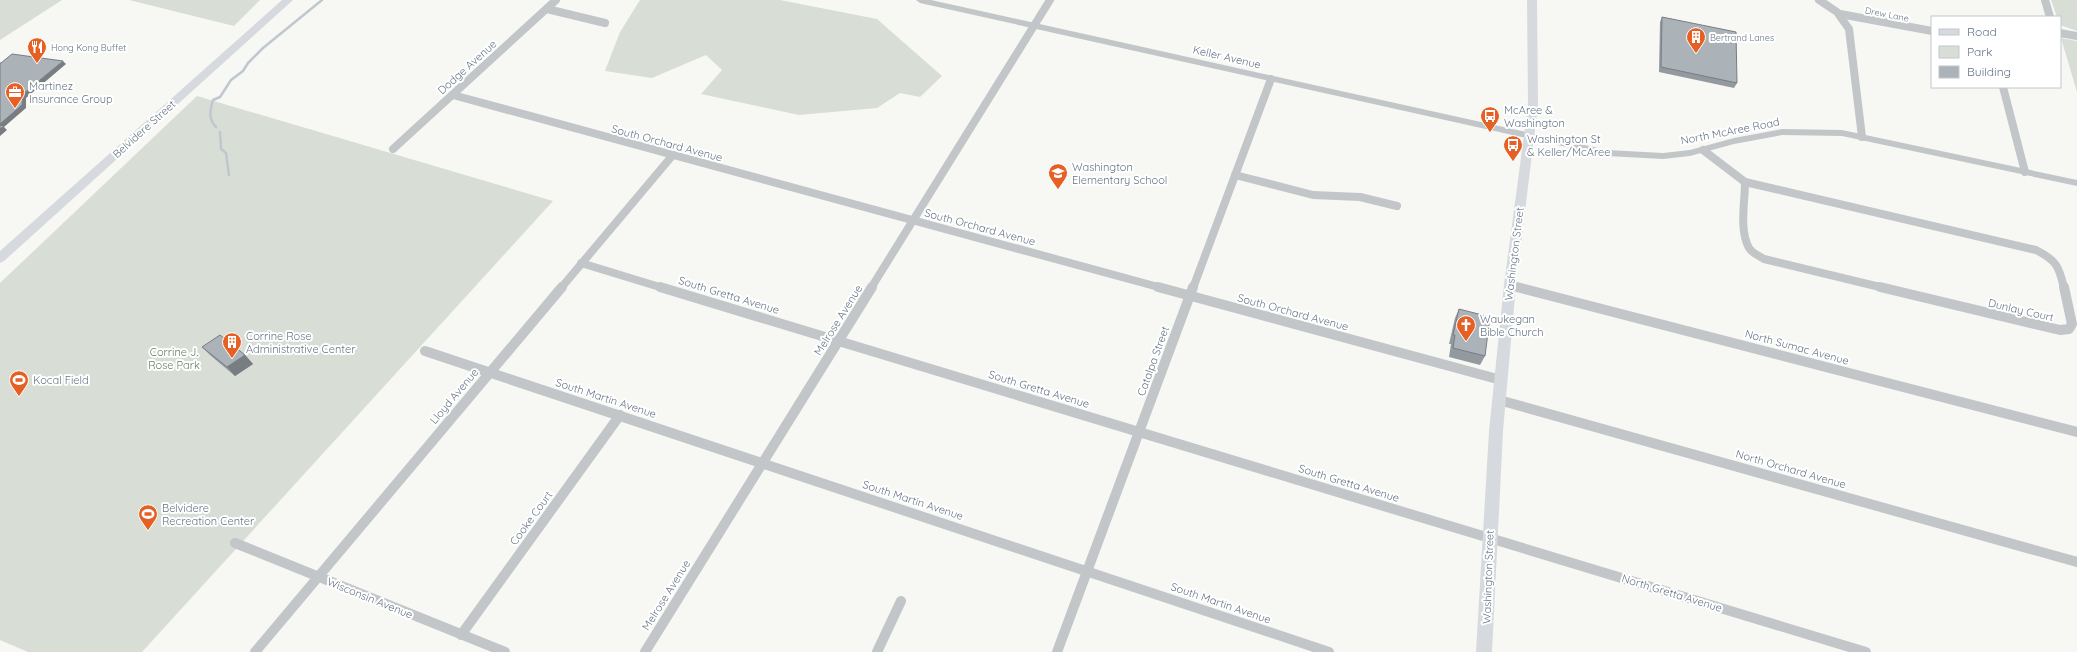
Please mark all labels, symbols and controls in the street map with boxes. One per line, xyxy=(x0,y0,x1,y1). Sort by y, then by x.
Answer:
street label: Drew Lane xyxy=(1864,4,1910,24)
legend xyxy=(1931,16,2061,88)
text: Road xyxy=(1967,24,1997,39)
building icon: Bertrand Lanes xyxy=(1685,26,1707,54)
place label: Bertrand Lanes xyxy=(1710,32,1774,43)
restaurant icon: Hong Kong Buffet xyxy=(26,36,48,64)
street label: Dodge Avenue xyxy=(435,37,499,97)
place label: Hong Kong Buffet xyxy=(51,42,126,53)
street label: Keller Avenue xyxy=(1192,42,1262,72)
text: Park xyxy=(1967,44,1992,59)
text: Building xyxy=(1967,64,2011,79)
place label: Martinez Insurance Group xyxy=(29,79,113,106)
office icon: Martinez Insurance Group xyxy=(4,81,26,109)
street label: Belvidere Street xyxy=(110,97,179,161)
place label: McAree & Washington xyxy=(1504,103,1565,130)
bus stop icon: McAree & Washington xyxy=(1479,105,1501,133)
street label: North McAree Road xyxy=(1679,115,1781,147)
street label: South Orchard Avenue xyxy=(610,121,724,165)
place label: Washington St & Keller/McAree xyxy=(1527,132,1610,159)
bus stop icon: Washington St & Keller/McAree xyxy=(1502,134,1524,162)
place label: Washington Elementary School xyxy=(1072,160,1167,187)
school or university icon: Washington Elementary School xyxy=(1047,162,1069,190)
street label: South Orchard Avenue xyxy=(923,205,1037,249)
street label: Washington Street xyxy=(1501,206,1527,301)
street label: South Gretta Avenue xyxy=(677,273,781,317)
street label: Melrose Avenue xyxy=(811,282,865,358)
street label: South Orchard Avenue xyxy=(1236,290,1350,334)
street label: Dunlay Court xyxy=(1987,296,2055,324)
place label: Waukegan Bible Church xyxy=(1480,312,1543,339)
church icon: Waukegan Bible Church xyxy=(1455,314,1477,342)
street label: Catalpa Street xyxy=(1134,324,1172,398)
street label: North Sumac Avenue xyxy=(1743,326,1851,368)
place label: Corrine Rose Administrative Center xyxy=(246,329,356,356)
building icon: Corrine Rose Administrative Center xyxy=(221,331,243,359)
park label: Corrine J. Rose Park xyxy=(148,345,200,372)
street label: Lloyd Avenue xyxy=(427,365,481,427)
street label: South Gretta Avenue xyxy=(987,367,1091,411)
sports icon: Kocal Field xyxy=(8,369,30,397)
place label: Kocal Field xyxy=(33,373,89,387)
street label: South Martin Avenue xyxy=(554,375,658,421)
street label: North Orchard Avenue xyxy=(1734,447,1848,491)
street label: South Gretta Avenue xyxy=(1297,461,1401,505)
street label: South Martin Avenue xyxy=(861,477,965,523)
street label: Cooke Court xyxy=(507,488,555,548)
place label: Belvidere Recreation Center xyxy=(162,501,255,528)
sports icon: Belvidere Recreation Center xyxy=(137,503,159,531)
street label: Washington Street xyxy=(1479,530,1497,624)
street label: Melrose Avenue xyxy=(639,557,693,633)
street label: North Gretta Avenue xyxy=(1620,571,1724,615)
street label: Wisconsin Avenue xyxy=(325,574,415,622)
street label: South Martin Avenue xyxy=(1169,579,1273,627)

